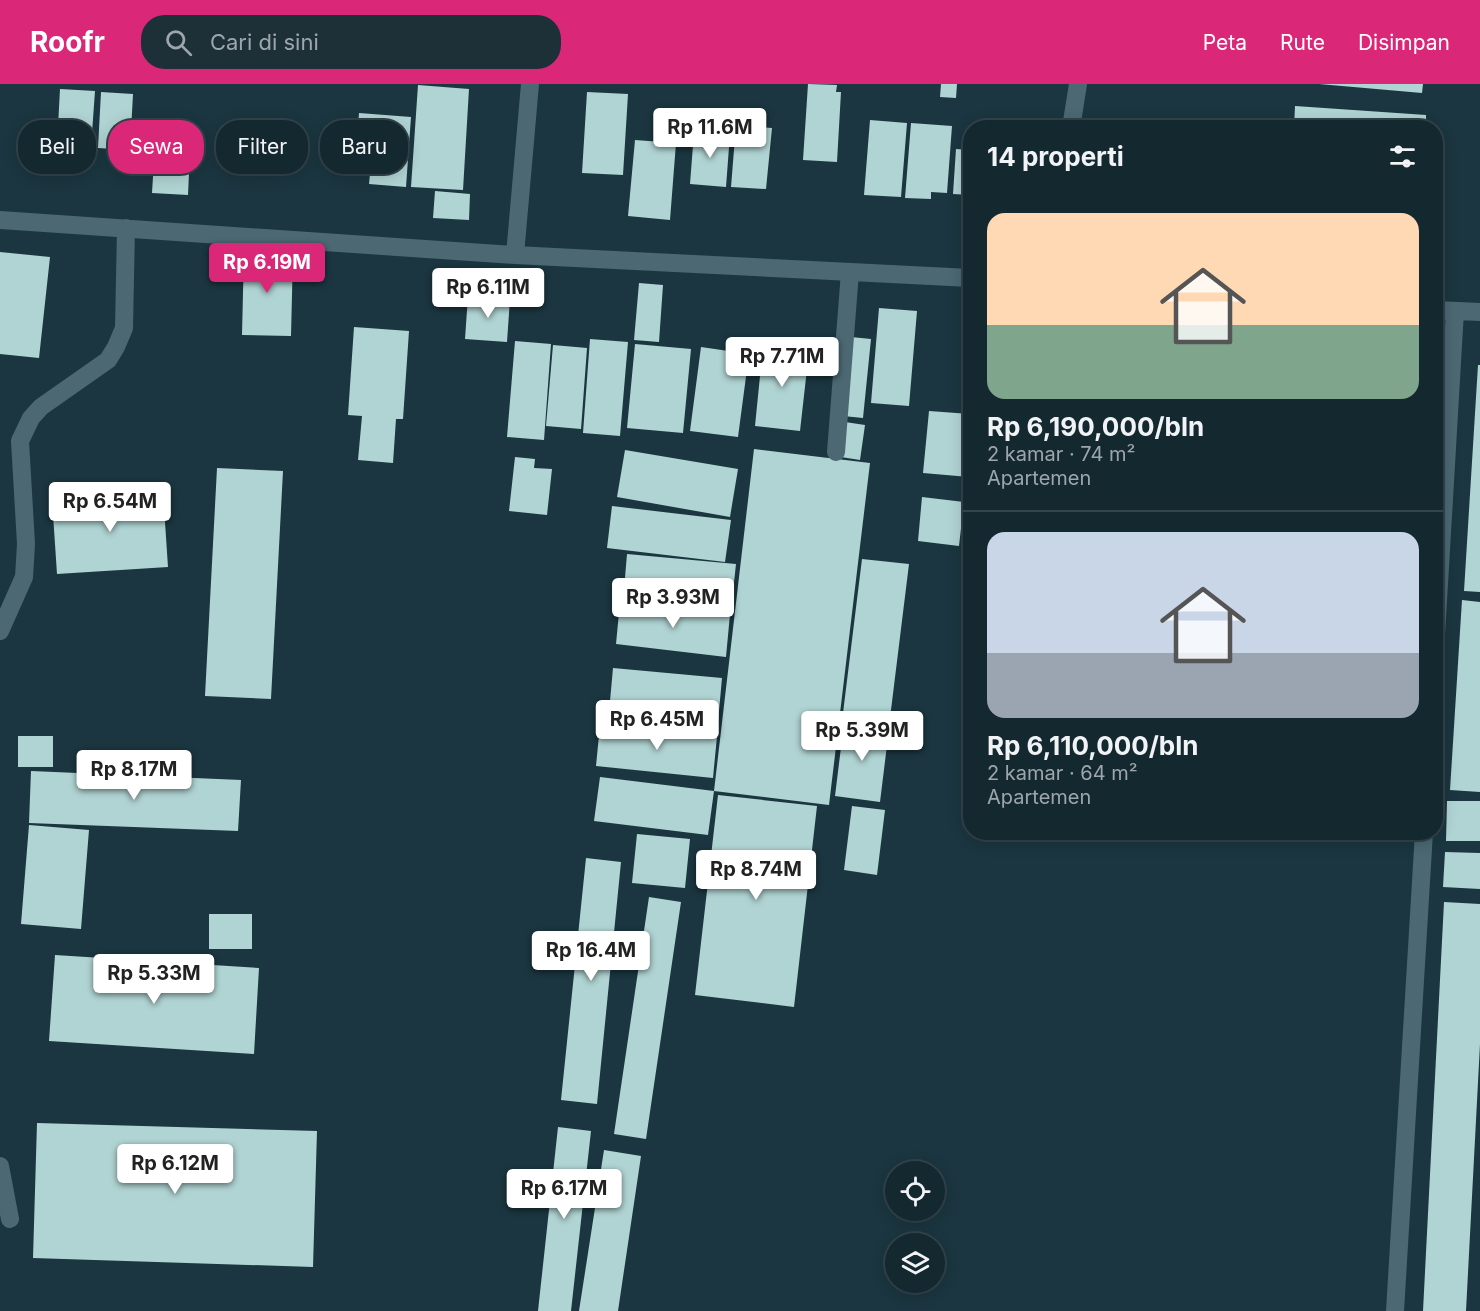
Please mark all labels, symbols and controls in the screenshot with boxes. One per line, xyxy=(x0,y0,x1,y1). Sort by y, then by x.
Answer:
search box xyxy=(141,15,561,69)
text: Roofr xyxy=(30,25,105,59)
icon: search xyxy=(162,26,195,59)
text: Cari di sini xyxy=(210,29,319,55)
text: Peta xyxy=(1203,30,1247,55)
text: Rute xyxy=(1280,30,1325,55)
text: Disimpan xyxy=(1358,30,1450,55)
pin: Rp 11.6M xyxy=(648,108,772,159)
text: Rp 11.6M xyxy=(667,115,753,139)
chip: Beli xyxy=(18,120,96,174)
chip: Sewa xyxy=(108,120,204,174)
chip: Filter xyxy=(216,120,308,174)
chip: Baru xyxy=(320,120,408,174)
icon: filters xyxy=(1386,140,1419,173)
text: 14 properti xyxy=(987,141,1124,172)
pin: Rp 6.19M xyxy=(205,243,329,294)
text: Rp 6.19M xyxy=(223,250,311,274)
icon: home xyxy=(1149,252,1257,360)
pin: Rp 6.11M xyxy=(426,268,550,319)
text: Rp 6.11M xyxy=(446,275,530,299)
pin: Rp 7.71M xyxy=(720,337,844,388)
text: Rp 7.71M xyxy=(740,344,824,368)
text: Rp 6,190,000/bln xyxy=(987,411,1204,442)
text: 2 kamar · 74 m² xyxy=(987,442,1135,466)
text: Apartemen xyxy=(987,466,1091,490)
pin: Rp 6.54M xyxy=(48,482,172,533)
text: Rp 6.54M xyxy=(63,489,157,513)
icon: home xyxy=(1149,571,1257,679)
pin: Rp 3.93M xyxy=(611,578,735,629)
text: Rp 3.93M xyxy=(626,585,720,609)
pin: Rp 6.45M xyxy=(595,700,719,751)
text: Rp 6.45M xyxy=(610,707,704,731)
pin: Rp 5.39M xyxy=(800,711,924,762)
text: Rp 5.39M xyxy=(815,718,909,742)
text: Rp 6,110,000/bln xyxy=(987,730,1199,761)
pin: Rp 8.17M xyxy=(72,750,196,801)
text: Rp 8.17M xyxy=(91,757,177,781)
text: 2 kamar · 64 m² xyxy=(987,761,1138,785)
text: Apartemen xyxy=(987,785,1091,809)
pin: Rp 8.74M xyxy=(694,850,818,901)
text: Rp 8.74M xyxy=(710,857,802,881)
pin: Rp 16.4M xyxy=(529,931,653,982)
text: Rp 16.4M xyxy=(546,938,636,962)
pin: Rp 5.33M xyxy=(92,954,216,1005)
text: Rp 5.33M xyxy=(107,961,201,985)
pin: Rp 6.12M xyxy=(113,1144,237,1195)
text: Rp 6.12M xyxy=(131,1151,219,1175)
map controls xyxy=(885,1161,945,1293)
button: locate xyxy=(885,1161,945,1221)
pin: Rp 6.17M xyxy=(502,1169,626,1220)
text: Rp 6.17M xyxy=(521,1176,607,1200)
button: layers xyxy=(885,1233,945,1293)

